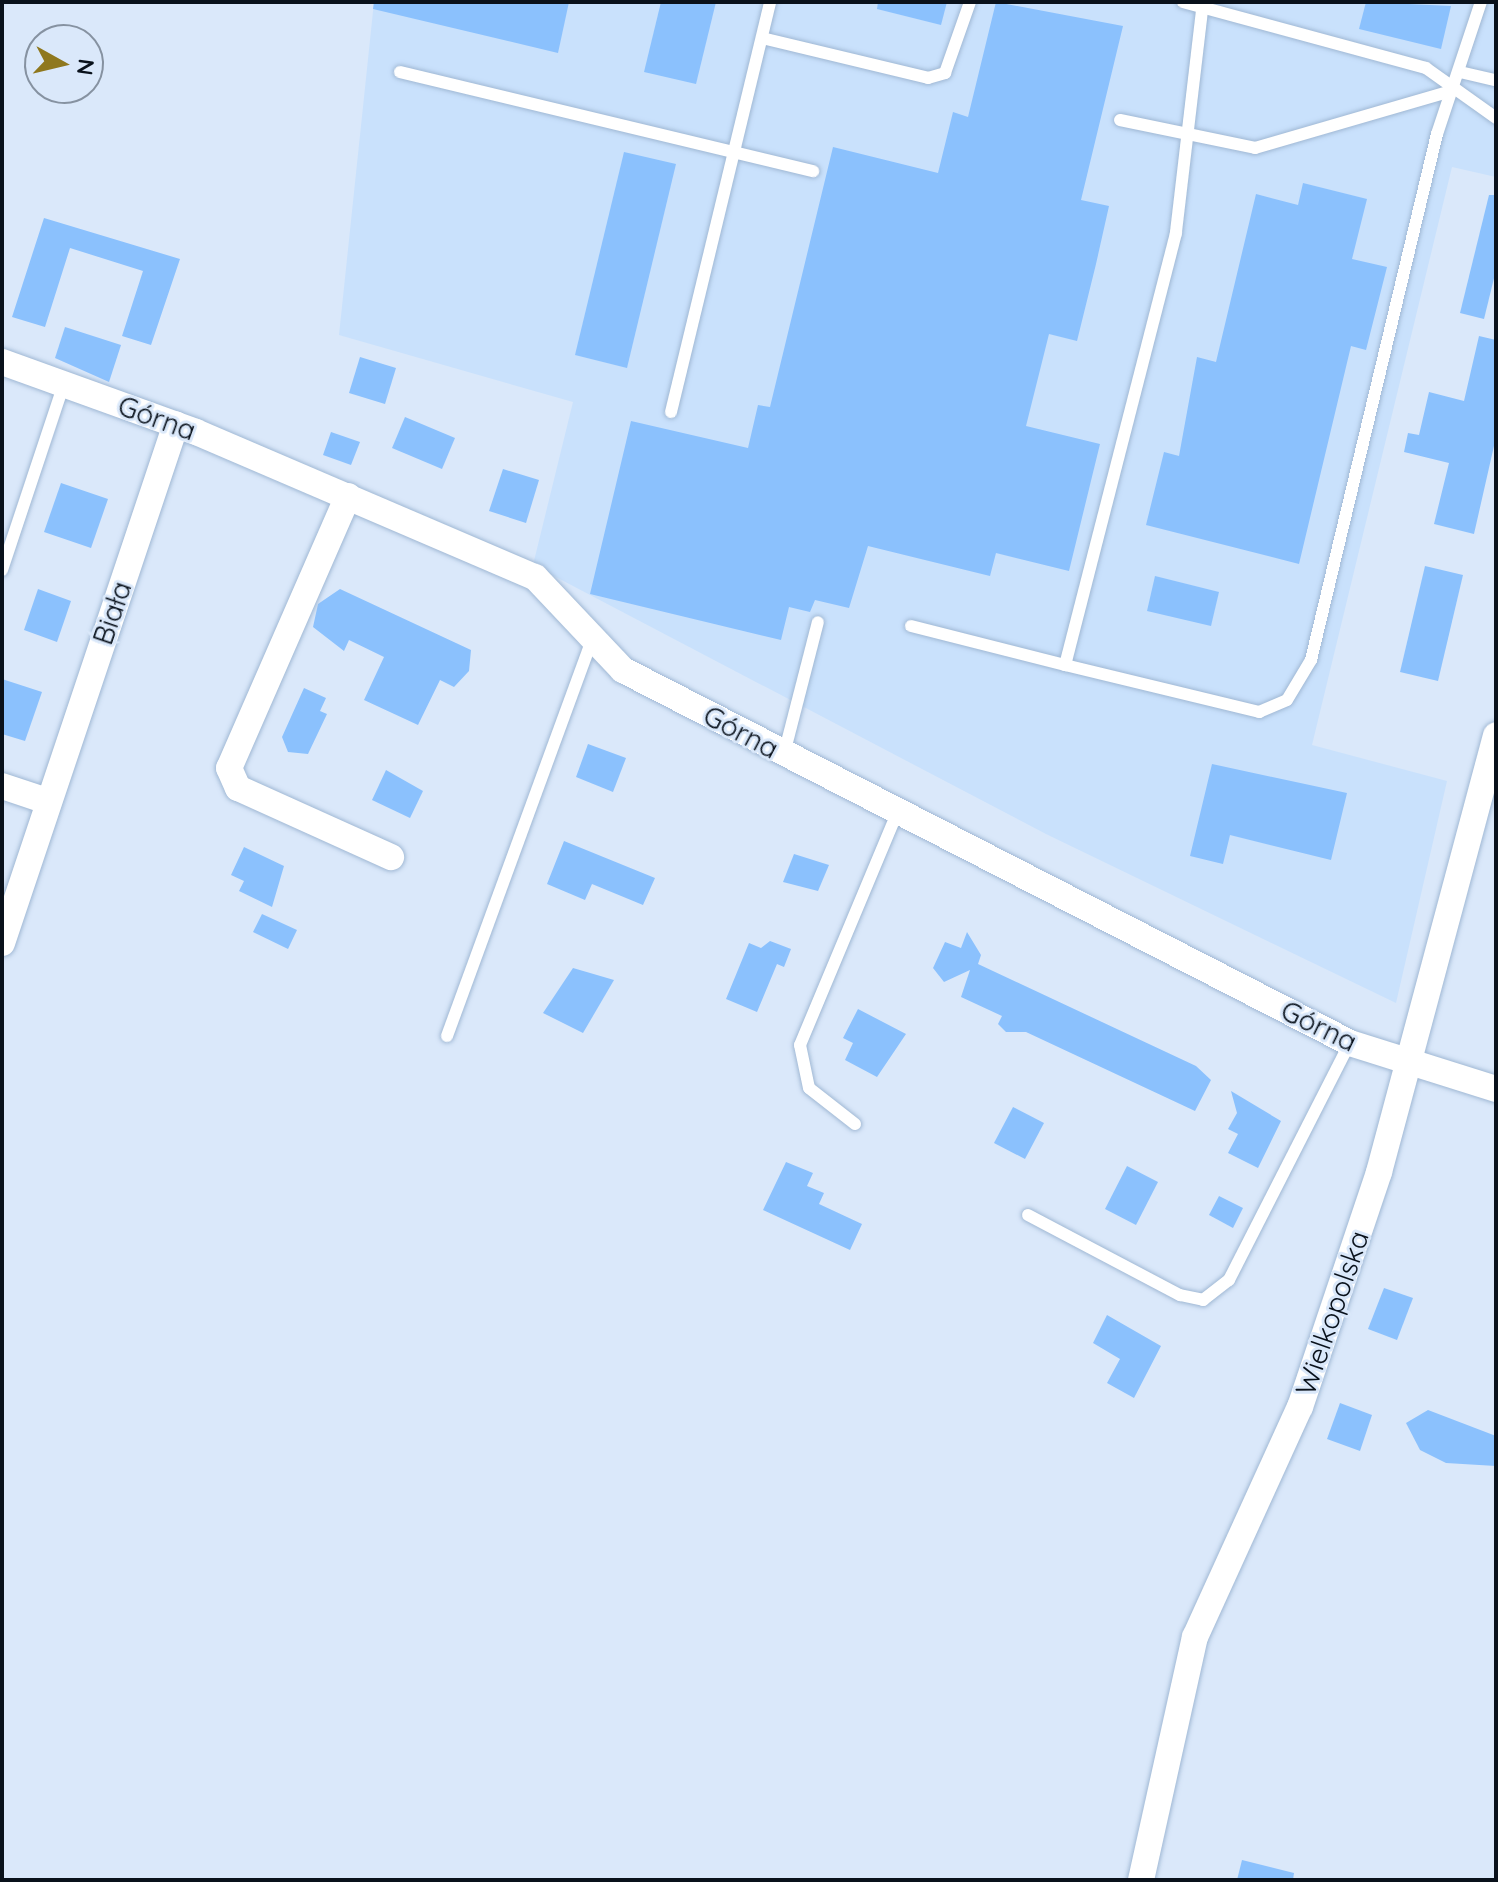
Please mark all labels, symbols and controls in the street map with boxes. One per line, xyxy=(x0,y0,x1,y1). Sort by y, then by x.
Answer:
north arrow xyxy=(24,24,104,104)
text: N xyxy=(71,57,101,77)
street label: Górna xyxy=(114,388,200,448)
street label: Biała xyxy=(86,577,138,649)
street label: Górna xyxy=(698,698,784,766)
street label: Górna xyxy=(1276,993,1362,1059)
street label: Wielkopolska xyxy=(1288,1226,1376,1400)

